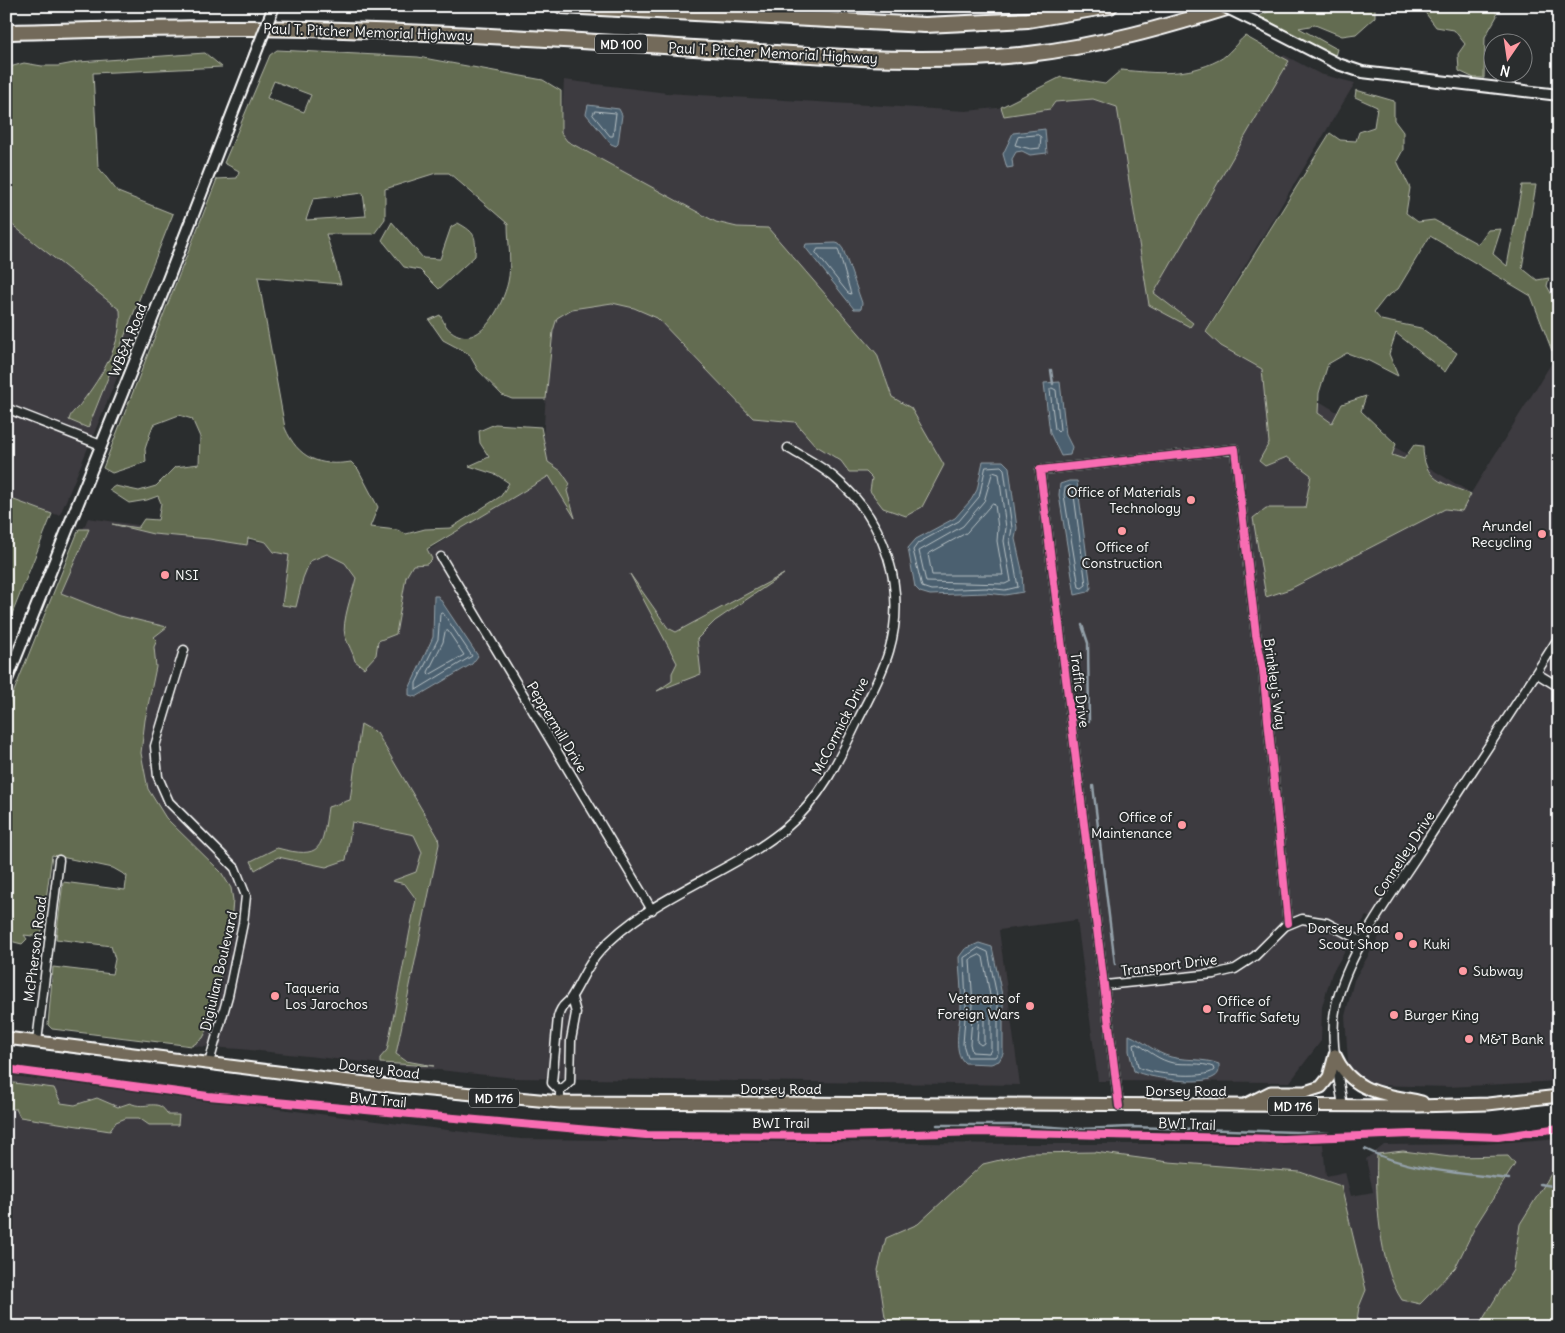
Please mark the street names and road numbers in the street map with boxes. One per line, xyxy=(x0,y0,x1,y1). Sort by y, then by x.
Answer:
street label: Paul T. Pitcher Memorial Highway xyxy=(263,19,473,45)
road number: MD 100 xyxy=(595,34,647,54)
street label: Paul T. Pitcher Memorial Highway xyxy=(668,39,878,67)
street label: WB&A Road xyxy=(105,301,151,379)
street label: Brinkley's Way xyxy=(1260,637,1290,731)
street label: Traffic Drive xyxy=(1066,651,1094,729)
street label: McCormick Drive xyxy=(808,674,872,778)
street label: Peppermill Drive xyxy=(523,678,591,776)
street label: Connelley Drive xyxy=(1370,808,1438,900)
street label: McPherson Road xyxy=(20,895,50,1003)
street label: Digiulian Boulevard xyxy=(196,909,242,1033)
street label: Transport Drive xyxy=(1120,950,1218,980)
street label: Dorsey Road xyxy=(337,1055,421,1083)
street label: Dorsey Road xyxy=(740,1080,822,1098)
street label: Dorsey Road xyxy=(1145,1082,1227,1100)
road number: MD 176 xyxy=(469,1088,519,1108)
street label: BWI Trail xyxy=(349,1089,407,1111)
road number: MD 176 xyxy=(1268,1096,1318,1116)
street label: BWI Trail xyxy=(752,1114,810,1132)
street label: BWI Trail xyxy=(1158,1114,1216,1134)

